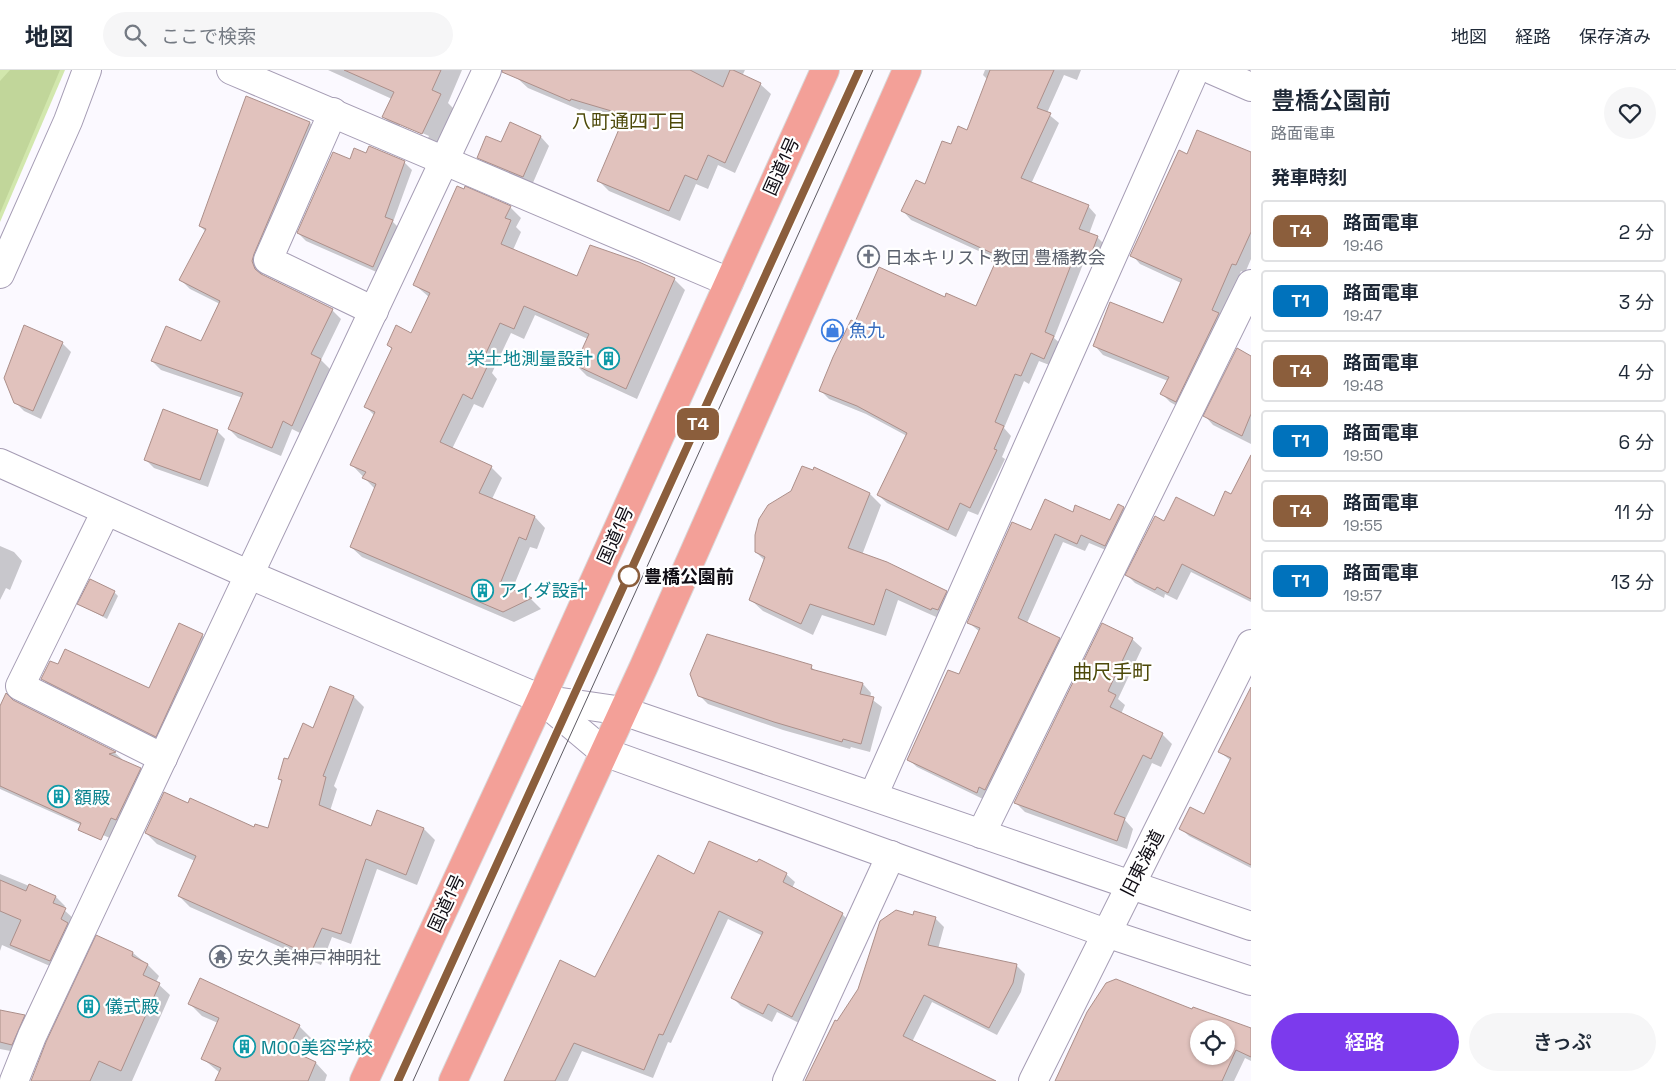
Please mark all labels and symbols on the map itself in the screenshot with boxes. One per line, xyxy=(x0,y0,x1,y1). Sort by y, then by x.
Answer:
district label: 八町通四丁目 xyxy=(572,109,686,134)
street label: 国道1号 xyxy=(758,133,804,199)
church icon: 日本キリスト教団 豊橋教会 xyxy=(857,245,881,269)
place label: 日本キリスト教団 豊橋教会 xyxy=(885,246,1106,269)
shop icon: 魚九 xyxy=(821,318,845,342)
place label: 魚九 xyxy=(849,319,885,342)
building icon: 栄土地測量設計 xyxy=(597,346,621,370)
place label: 栄土地測量設計 xyxy=(467,347,593,370)
line badge: T4 xyxy=(676,408,720,440)
street label: 国道1号 xyxy=(592,502,638,568)
marker: 豊橋公園前 xyxy=(618,565,640,587)
place label: 豊橋公園前 xyxy=(644,565,734,588)
building icon: アイダ設計 xyxy=(471,578,495,602)
place label: アイダ設計 xyxy=(499,579,587,602)
district label: 曲尺手町 xyxy=(1072,659,1152,685)
building icon: 額殿 xyxy=(46,785,70,809)
place label: 額殿 xyxy=(74,786,110,809)
street label: 旧東海道 xyxy=(1115,826,1169,900)
street label: 国道1号 xyxy=(423,870,469,936)
temple icon: 安久美神戸神明社 xyxy=(209,945,233,969)
place label: 安久美神戸神明社 xyxy=(237,946,381,969)
building icon: 儀式殿 xyxy=(77,994,101,1018)
place label: 儀式殿 xyxy=(105,995,159,1018)
building icon: MOO美容学校 xyxy=(233,1035,257,1059)
place label: MOO美容学校 xyxy=(261,1036,373,1059)

